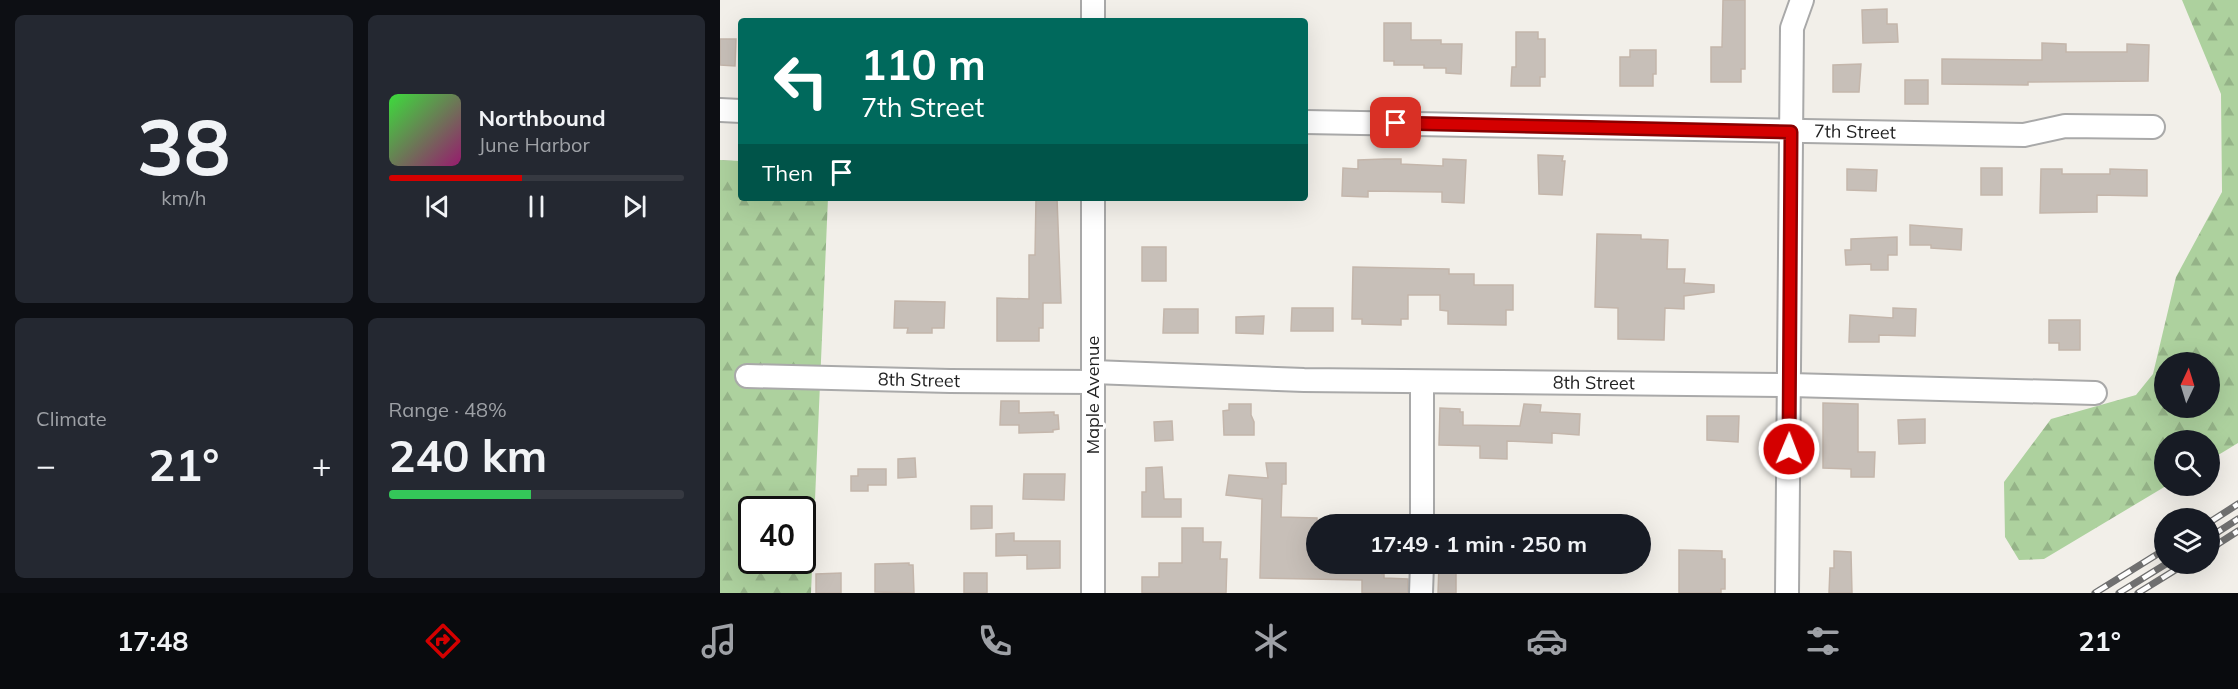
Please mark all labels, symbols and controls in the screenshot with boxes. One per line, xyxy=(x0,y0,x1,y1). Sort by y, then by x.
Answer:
text: 110 m xyxy=(861,38,986,91)
icon: left xyxy=(762,42,840,120)
text: 7th Street xyxy=(861,90,984,124)
text: 38 xyxy=(137,97,231,195)
pin xyxy=(1370,97,1421,148)
text: Northbound xyxy=(479,104,606,132)
icon: arrive xyxy=(1379,106,1412,139)
street label: 7th Street xyxy=(1814,119,1896,144)
text: June Harbor xyxy=(479,132,590,157)
icon: arrive xyxy=(825,156,858,189)
text: Then xyxy=(762,159,813,187)
text: km/h xyxy=(161,185,206,210)
icon: previous xyxy=(421,190,454,223)
icon: pause xyxy=(520,190,553,223)
icon: next xyxy=(618,190,651,223)
street label: Maple Avenue xyxy=(1081,336,1104,454)
north arrow xyxy=(2154,352,2220,418)
map controls xyxy=(2154,352,2220,574)
street label: 8th Street xyxy=(878,367,960,392)
street label: 8th Street xyxy=(1553,371,1635,394)
text: Range · 48% xyxy=(389,397,507,422)
text: Climate xyxy=(36,406,107,431)
position arrow xyxy=(1757,417,1821,481)
text: 240 km xyxy=(389,427,547,483)
button: search xyxy=(2154,430,2220,496)
text: 21° xyxy=(148,436,219,492)
text: − xyxy=(36,444,56,485)
text: + xyxy=(312,444,332,485)
speed limit sign: 40 xyxy=(738,496,816,574)
button: layers xyxy=(2154,508,2220,574)
text: 17:49 · 1 min · 250 m xyxy=(1370,530,1587,558)
icon: directions xyxy=(422,620,464,662)
icon: music xyxy=(698,620,740,662)
icon: phone xyxy=(974,620,1016,662)
icon: climate xyxy=(1250,620,1292,662)
icon: car xyxy=(1526,620,1568,662)
icon: filters xyxy=(1802,620,1844,662)
text: 17:48 xyxy=(117,624,188,658)
text: 21° xyxy=(2078,624,2121,658)

